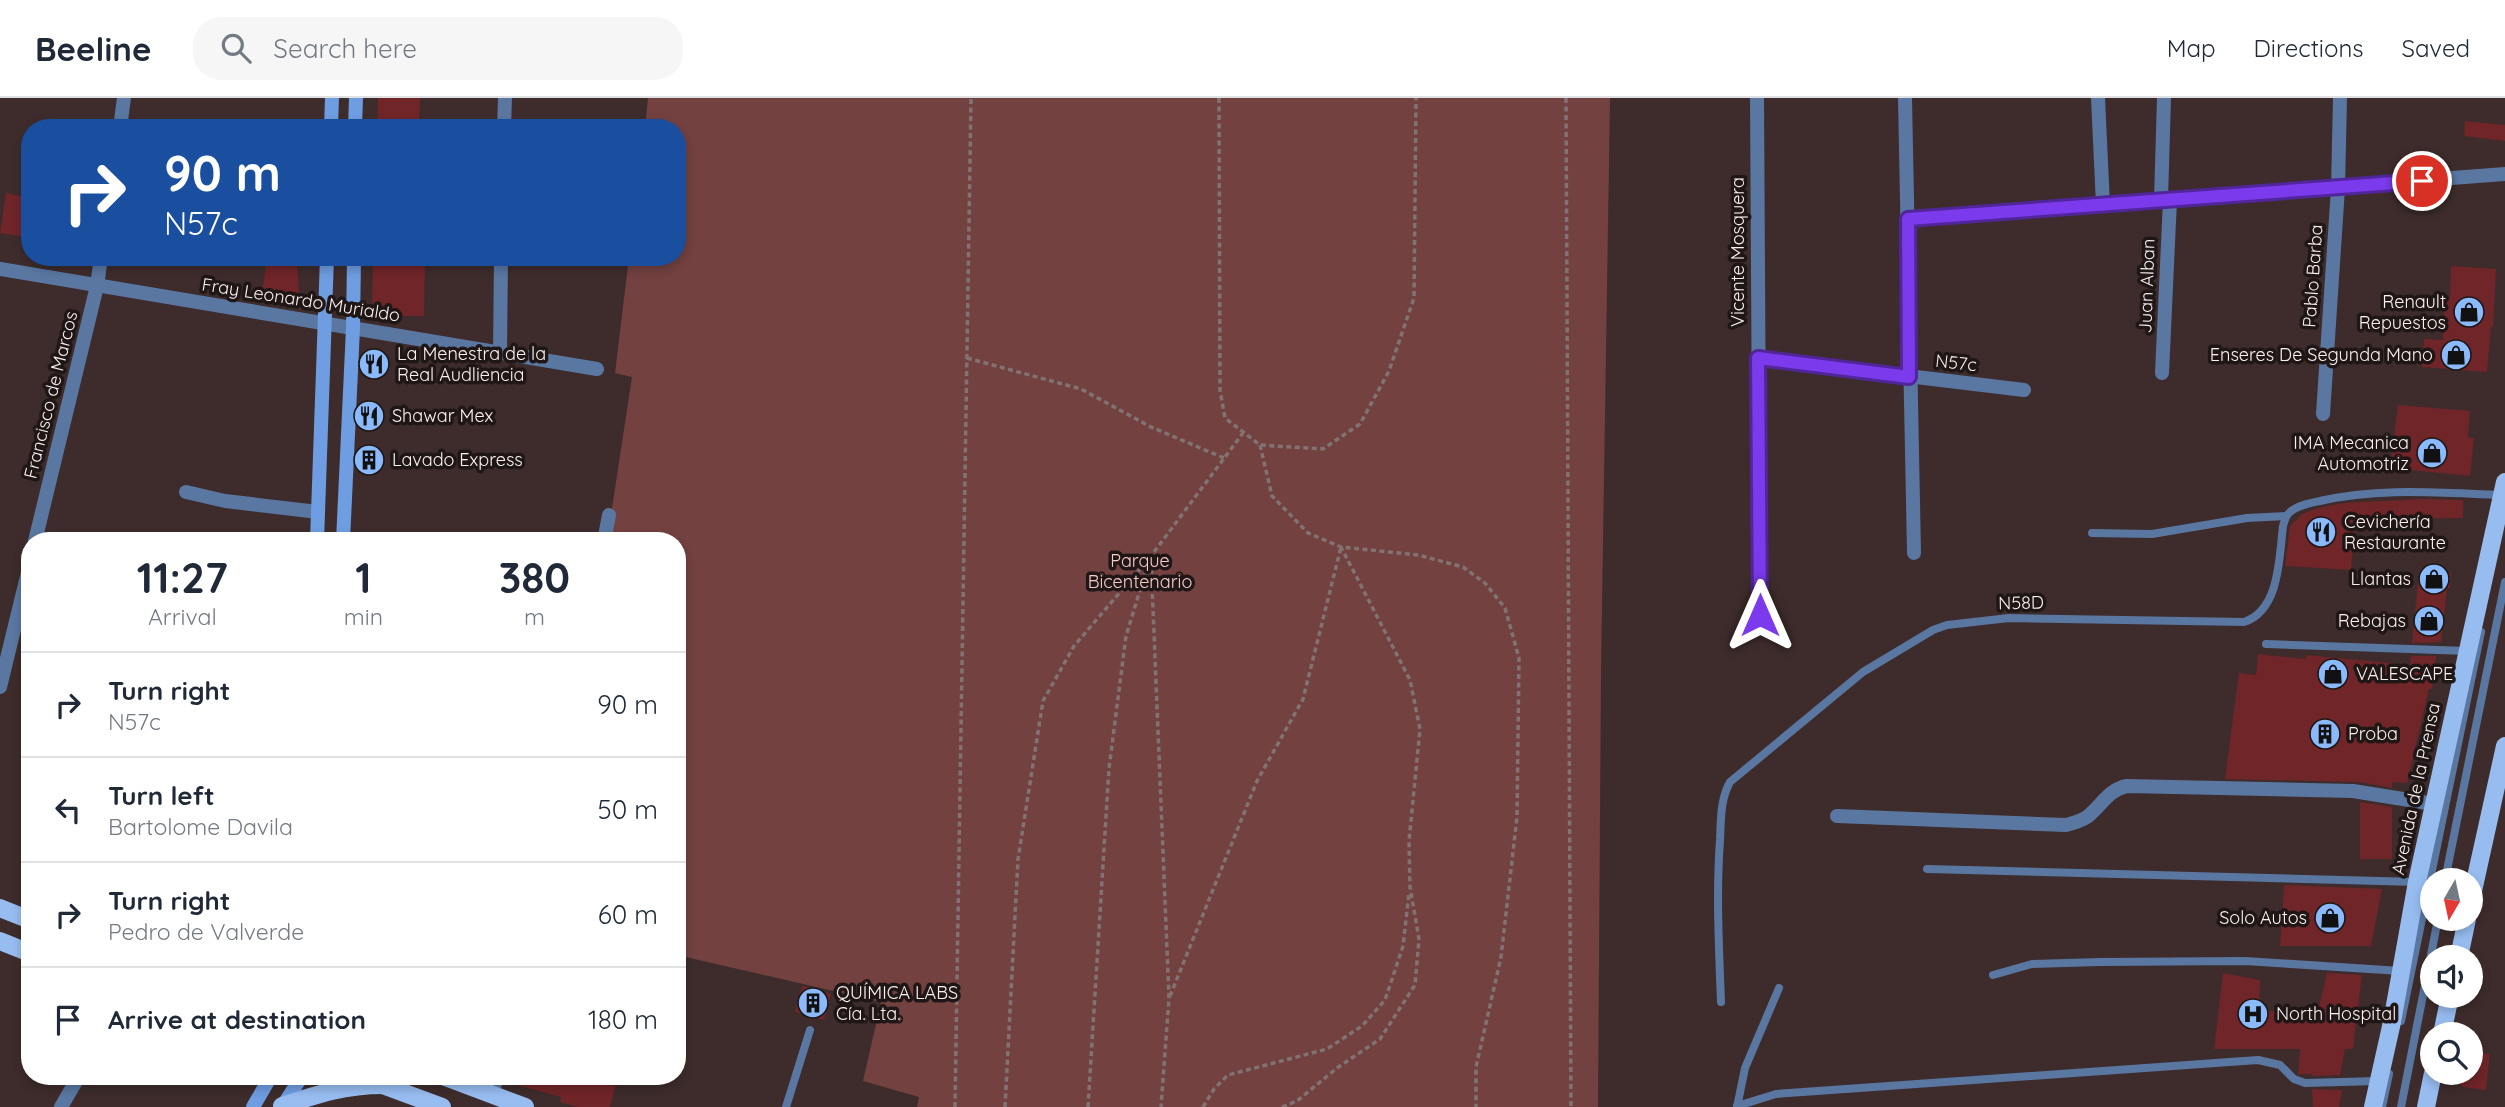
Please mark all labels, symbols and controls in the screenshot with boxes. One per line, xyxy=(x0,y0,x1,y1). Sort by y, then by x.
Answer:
search box xyxy=(193,17,683,80)
text: Beeline xyxy=(35,28,151,69)
icon: search xyxy=(217,29,255,67)
text: Search here xyxy=(273,32,417,65)
text: Map xyxy=(2167,33,2216,63)
text: Directions xyxy=(2254,33,2364,63)
text: Saved xyxy=(2402,33,2470,63)
text: 90 m xyxy=(164,142,281,203)
icon: right xyxy=(49,147,140,238)
pin xyxy=(2392,151,2452,211)
icon: arrive xyxy=(2403,162,2441,200)
street label: Vicente Mosquera xyxy=(1726,177,1749,327)
text: N57c xyxy=(164,203,238,243)
street label: Pablo Barba xyxy=(2297,224,2328,328)
street label: Juan Alban xyxy=(2133,238,2160,334)
street label: Fray Leonardo Murialdo xyxy=(200,272,402,327)
place label: Renault Repuestos xyxy=(2359,290,2446,334)
shop icon: Renault Repuestos xyxy=(2452,295,2486,329)
street label: Francisco de Marcos xyxy=(19,309,82,481)
shop icon: Enseres De Segunda Mano xyxy=(2439,338,2473,372)
place label: La Menestra de la Real Audliencia xyxy=(397,342,546,386)
place label: Enseres De Segunda Mano xyxy=(2210,343,2433,366)
restaurant icon: La Menestra de la Real Audliencia xyxy=(357,347,391,381)
street label: N57c xyxy=(1934,349,1978,376)
restaurant icon: Shawar Mex xyxy=(352,399,386,433)
place label: Shawar Mex xyxy=(392,404,493,427)
place label: IMA Mecanica Automotriz xyxy=(2293,431,2409,475)
shop icon: IMA Mecanica Automotriz xyxy=(2415,436,2449,470)
building icon: Lavado Express xyxy=(352,443,386,477)
place label: Lavado Express xyxy=(392,448,523,471)
place label: Cevichería Restaurante xyxy=(2344,510,2446,554)
restaurant icon: Cevichería Restaurante xyxy=(2304,515,2338,549)
park label: Parque Bicentenario xyxy=(1088,549,1192,593)
text: 11:27 xyxy=(137,551,228,604)
text: 1 xyxy=(355,551,372,604)
text: 380 xyxy=(499,551,570,604)
shop icon: Llantas xyxy=(2417,562,2451,596)
place label: Llantas xyxy=(2351,567,2411,590)
position arrow xyxy=(1723,578,1797,652)
street label: N58D xyxy=(1998,591,2044,614)
text: Arrival xyxy=(148,602,217,631)
text: min xyxy=(344,602,383,631)
text: m xyxy=(524,602,545,631)
shop icon: Rebajas xyxy=(2412,604,2446,638)
place label: Rebajas xyxy=(2338,609,2406,632)
shop icon: VALESCAPE xyxy=(2316,657,2350,691)
place label: VALESCAPE xyxy=(2356,662,2453,685)
text: Turn right xyxy=(108,674,230,707)
icon: right xyxy=(49,686,87,724)
text: 90 m xyxy=(597,688,658,721)
street label: Avenida de la Prensa xyxy=(2386,701,2445,877)
text: N57c xyxy=(108,707,161,736)
building icon: Proba xyxy=(2308,717,2342,751)
place label: Proba xyxy=(2348,722,2398,745)
text: Turn left xyxy=(108,779,215,812)
icon: left xyxy=(49,791,87,829)
text: 50 m xyxy=(598,793,658,826)
text: Bartolome Davila xyxy=(108,812,293,841)
north arrow xyxy=(2420,868,2483,931)
map controls xyxy=(2420,868,2483,1085)
text: Turn right xyxy=(108,884,230,917)
icon: right xyxy=(49,896,87,934)
text: 60 m xyxy=(598,898,658,931)
shop icon: Solo Autos xyxy=(2313,901,2347,935)
place label: Solo Autos xyxy=(2219,906,2307,929)
text: Pedro de Valverde xyxy=(108,917,304,946)
button: sound xyxy=(2420,945,2483,1008)
place label: QUÍMICA LABS Cía. Lta. xyxy=(836,981,958,1025)
building icon: QUÍMICA LABS Cía. Lta. xyxy=(796,986,830,1020)
hospital icon: North Hospital xyxy=(2236,997,2270,1031)
icon: arrive xyxy=(49,1001,87,1039)
place label: North Hospital xyxy=(2276,1002,2396,1025)
text: Arrive at destination xyxy=(108,1003,366,1036)
text: 180 m xyxy=(588,1003,658,1036)
button: search xyxy=(2420,1022,2483,1085)

